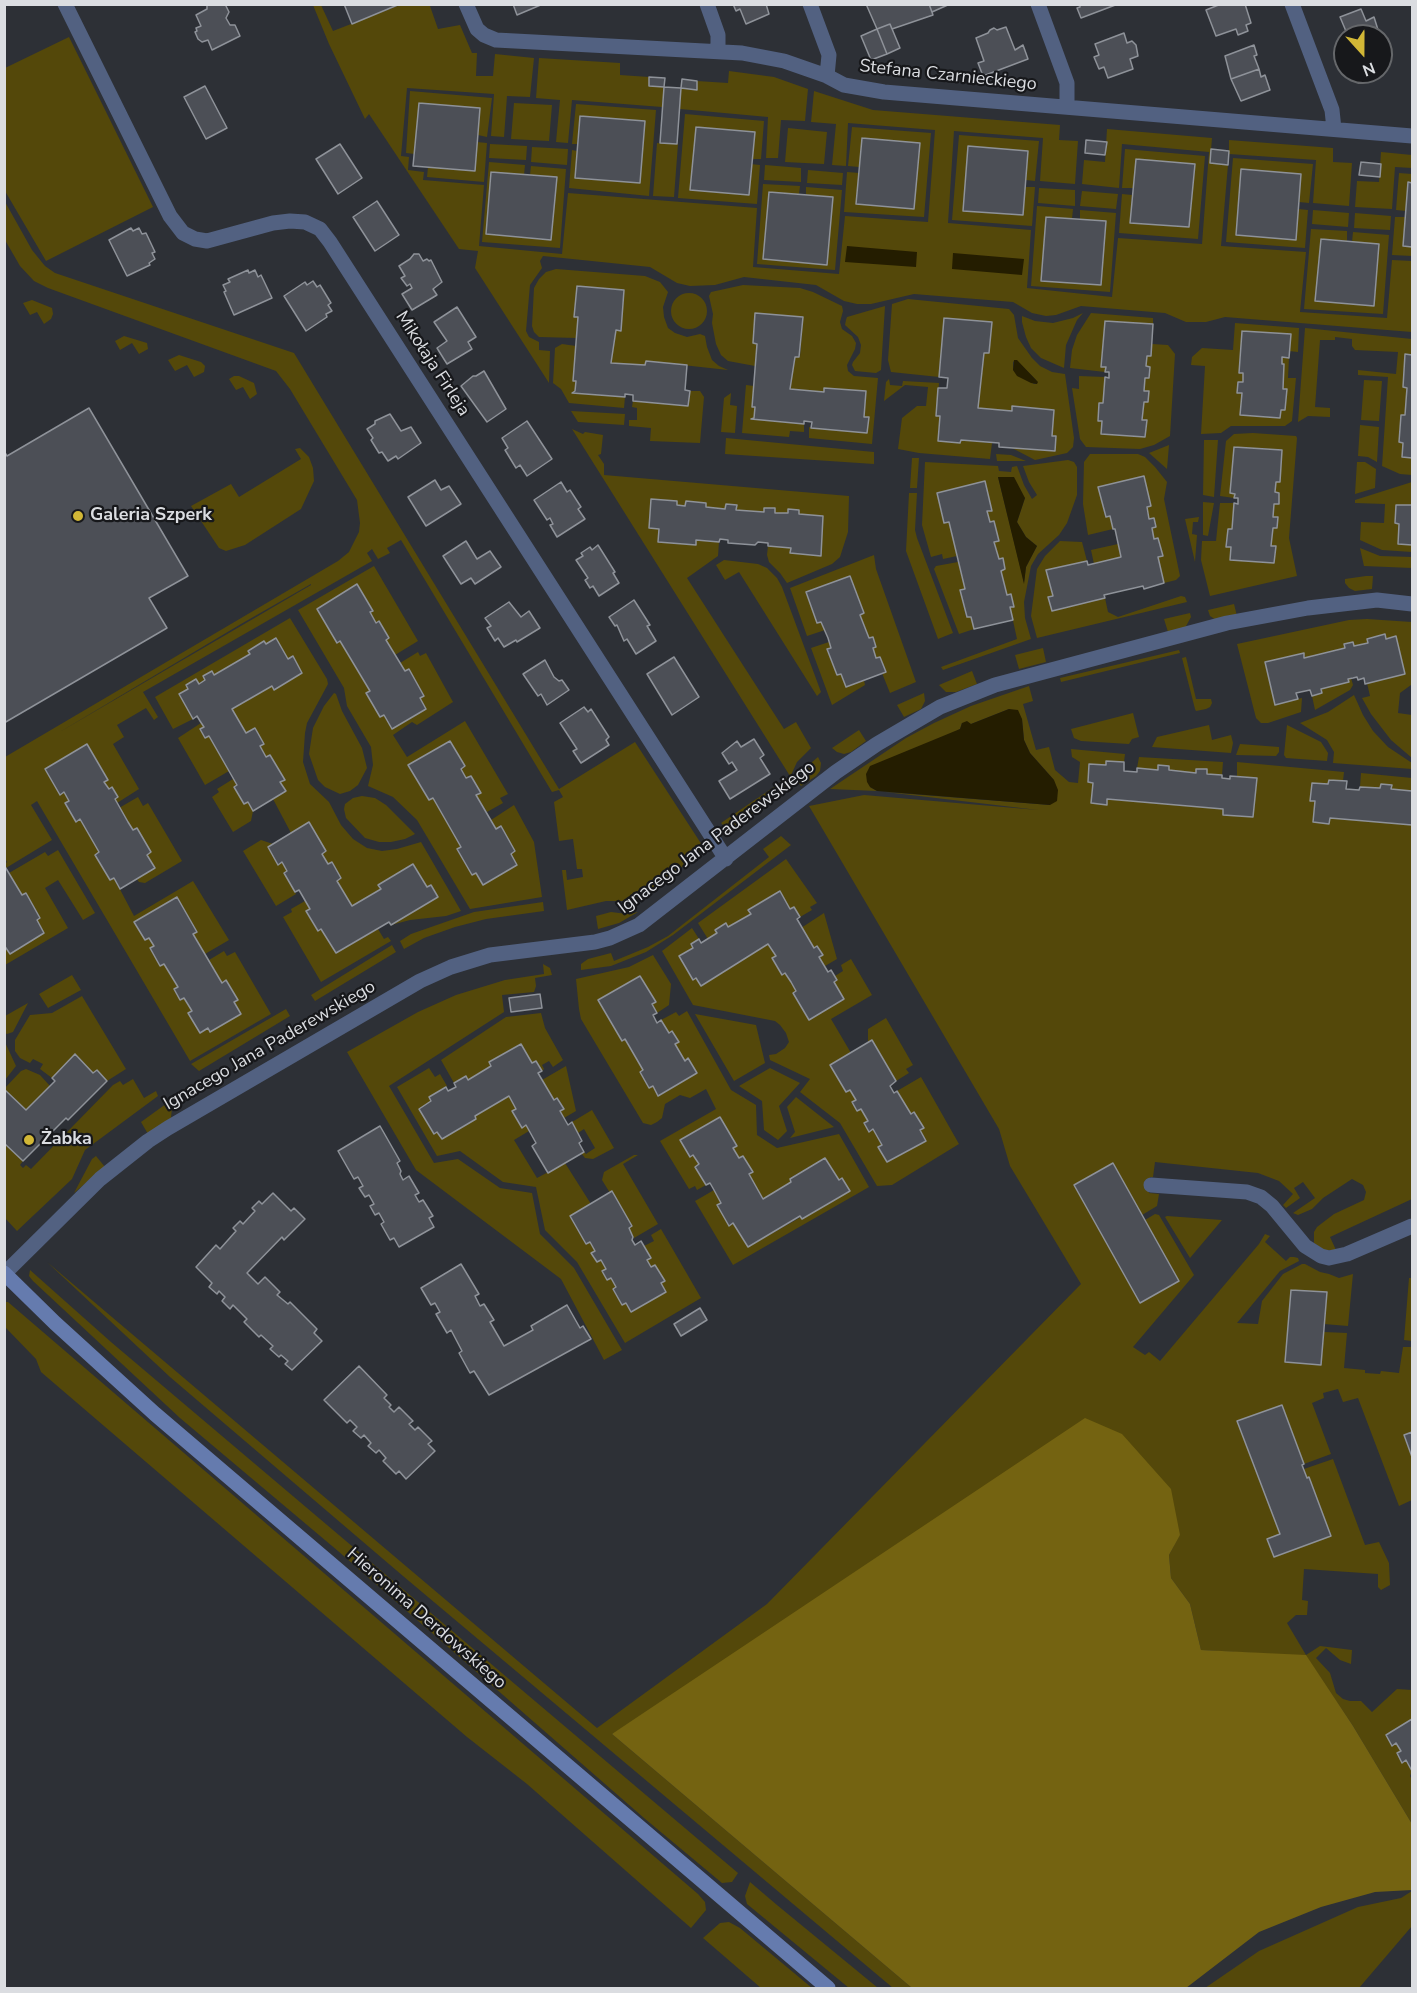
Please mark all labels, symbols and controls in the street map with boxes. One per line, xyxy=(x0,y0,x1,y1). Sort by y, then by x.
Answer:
north arrow xyxy=(1333,24,1393,84)
street label: Stefana Czarnieckiego xyxy=(858,56,1038,96)
text: N xyxy=(1359,57,1378,81)
street label: Mikołaja Firleja xyxy=(390,307,474,421)
place label: Galeria Szperk xyxy=(90,505,212,527)
marker: Galeria Szperk xyxy=(71,509,85,523)
street label: Ignacego Jana Paderewskiego xyxy=(614,757,820,919)
street label: Ignacego Jana Paderewskiego xyxy=(160,976,380,1116)
place label: Żabka xyxy=(41,1129,92,1151)
marker: Żabka xyxy=(22,1133,36,1147)
street label: Hieronima Derdowskiego xyxy=(342,1544,510,1694)

